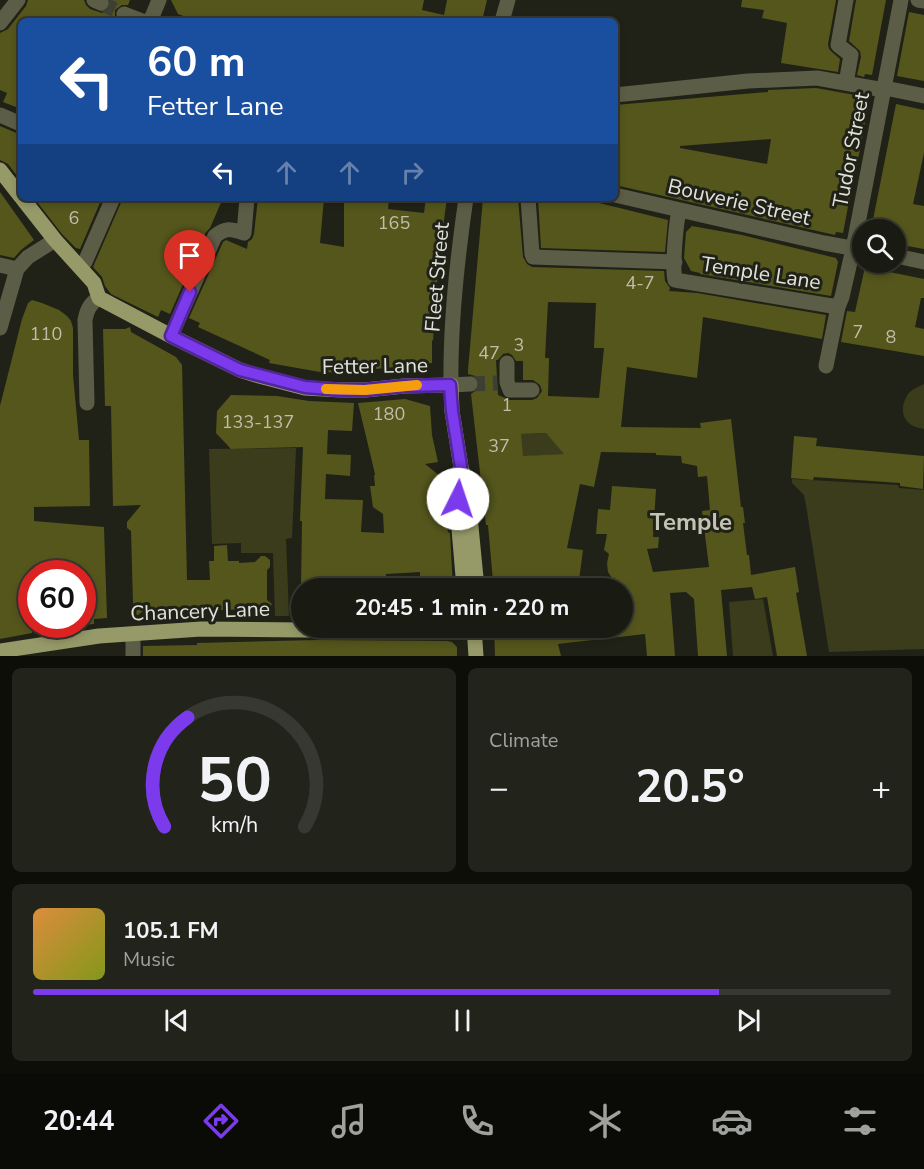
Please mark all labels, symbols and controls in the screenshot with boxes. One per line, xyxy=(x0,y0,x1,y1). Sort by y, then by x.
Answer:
text: 60 m xyxy=(147,34,246,91)
icon: left xyxy=(48,42,126,120)
text: Fetter Lane xyxy=(147,88,284,125)
street label: Tudor Street xyxy=(826,89,876,210)
icon: left xyxy=(207,156,240,189)
icon: ahead xyxy=(270,156,303,189)
icon: ahead xyxy=(333,156,366,189)
icon: right xyxy=(396,156,429,189)
street label: Bouverie Street xyxy=(665,172,814,232)
house number: 6 xyxy=(69,206,79,230)
house number: 165 xyxy=(378,211,410,235)
map controls xyxy=(852,219,906,273)
button: search xyxy=(852,219,906,273)
street label: Fleet Street xyxy=(418,220,456,333)
pin xyxy=(164,230,215,292)
icon: arrive xyxy=(173,239,206,272)
street label: Temple Lane xyxy=(699,250,823,296)
house number: 4-7 xyxy=(625,271,655,295)
house number: 7 xyxy=(853,320,863,344)
house number: 110 xyxy=(30,322,62,346)
house number: 8 xyxy=(886,325,896,349)
house number: 3 xyxy=(514,333,524,357)
house number: 47 xyxy=(478,341,500,365)
street label: Fetter Lane xyxy=(322,351,428,381)
house number: 1 xyxy=(502,393,512,417)
house number: 180 xyxy=(373,402,405,426)
house number: 133-137 xyxy=(222,410,294,434)
house number: 37 xyxy=(488,434,510,458)
position arrow xyxy=(426,467,490,531)
district label: Temple xyxy=(650,506,732,538)
speed limit sign: 60 xyxy=(18,560,96,638)
text: 20:45 · 1 min · 220 m xyxy=(355,593,569,623)
street label: Chancery Lane xyxy=(130,595,270,627)
text: Climate xyxy=(489,727,558,754)
text: 50 xyxy=(197,738,271,823)
text: 20.5° xyxy=(635,757,745,818)
text: − xyxy=(489,766,509,811)
text: + xyxy=(871,766,891,811)
text: km/h xyxy=(210,810,258,840)
text: 105.1 FM xyxy=(123,916,219,946)
text: Music xyxy=(123,946,175,973)
icon: previous xyxy=(160,1004,193,1037)
icon: pause xyxy=(446,1004,479,1037)
icon: next xyxy=(732,1004,765,1037)
icon: directions xyxy=(200,1100,242,1142)
icon: music xyxy=(328,1100,370,1142)
icon: phone xyxy=(456,1100,498,1142)
icon: climate xyxy=(584,1100,626,1142)
icon: car xyxy=(711,1100,753,1142)
icon: filters xyxy=(839,1100,881,1142)
text: 20:44 xyxy=(43,1103,114,1140)

